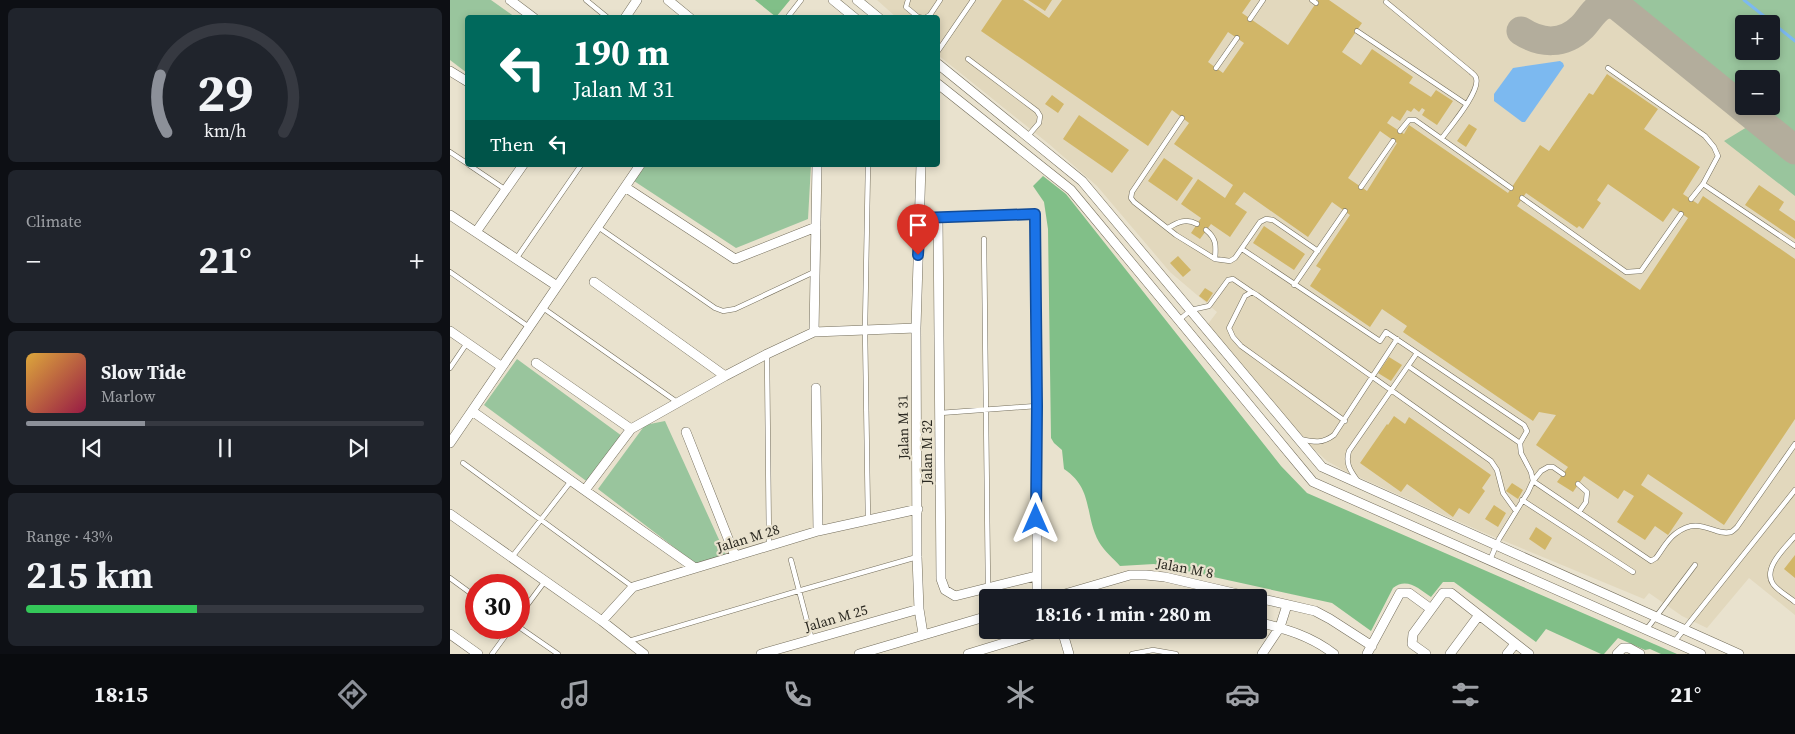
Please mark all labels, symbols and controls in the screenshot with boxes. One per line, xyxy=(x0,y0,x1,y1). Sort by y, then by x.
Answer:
map controls xyxy=(1735,15,1780,115)
button: + xyxy=(1735,15,1780,60)
text: 190 m xyxy=(573,29,669,77)
icon: left xyxy=(490,35,555,100)
text: 29 xyxy=(197,57,253,128)
button: − xyxy=(1735,70,1780,115)
text: Jalan M 31 xyxy=(573,74,675,104)
text: km/h xyxy=(204,118,247,143)
icon: left xyxy=(544,130,572,158)
text: Then xyxy=(490,131,534,157)
pin xyxy=(897,204,939,255)
text: Climate xyxy=(26,210,82,232)
icon: arrive xyxy=(904,211,932,239)
text: 21° xyxy=(198,234,252,286)
text: − xyxy=(26,242,41,280)
text: + xyxy=(409,242,424,280)
text: Slow Tide xyxy=(101,359,186,385)
text: Marlow xyxy=(101,385,156,407)
street label: Jalan M 31 xyxy=(892,394,914,461)
street label: Jalan M 32 xyxy=(917,420,937,485)
icon: previous xyxy=(78,434,106,462)
icon: pause xyxy=(211,434,239,462)
icon: next xyxy=(344,434,372,462)
position arrow xyxy=(1009,492,1061,544)
street label: Jalan M 28 xyxy=(713,519,782,557)
text: Range · 43% xyxy=(26,525,113,547)
text: 215 km xyxy=(26,549,153,601)
street label: Jalan M 8 xyxy=(1154,552,1215,583)
speed limit sign: 30 xyxy=(465,574,530,639)
street label: Jalan M 25 xyxy=(801,599,870,637)
text: 18:16 · 1 min · 280 m xyxy=(1035,601,1211,627)
icon: directions xyxy=(335,677,370,712)
icon: music xyxy=(558,677,593,712)
icon: phone xyxy=(780,677,815,712)
icon: climate xyxy=(1003,677,1038,712)
icon: car xyxy=(1225,677,1260,712)
icon: filters xyxy=(1448,677,1483,712)
text: 18:15 xyxy=(94,679,148,709)
text: 21° xyxy=(1670,679,1701,709)

